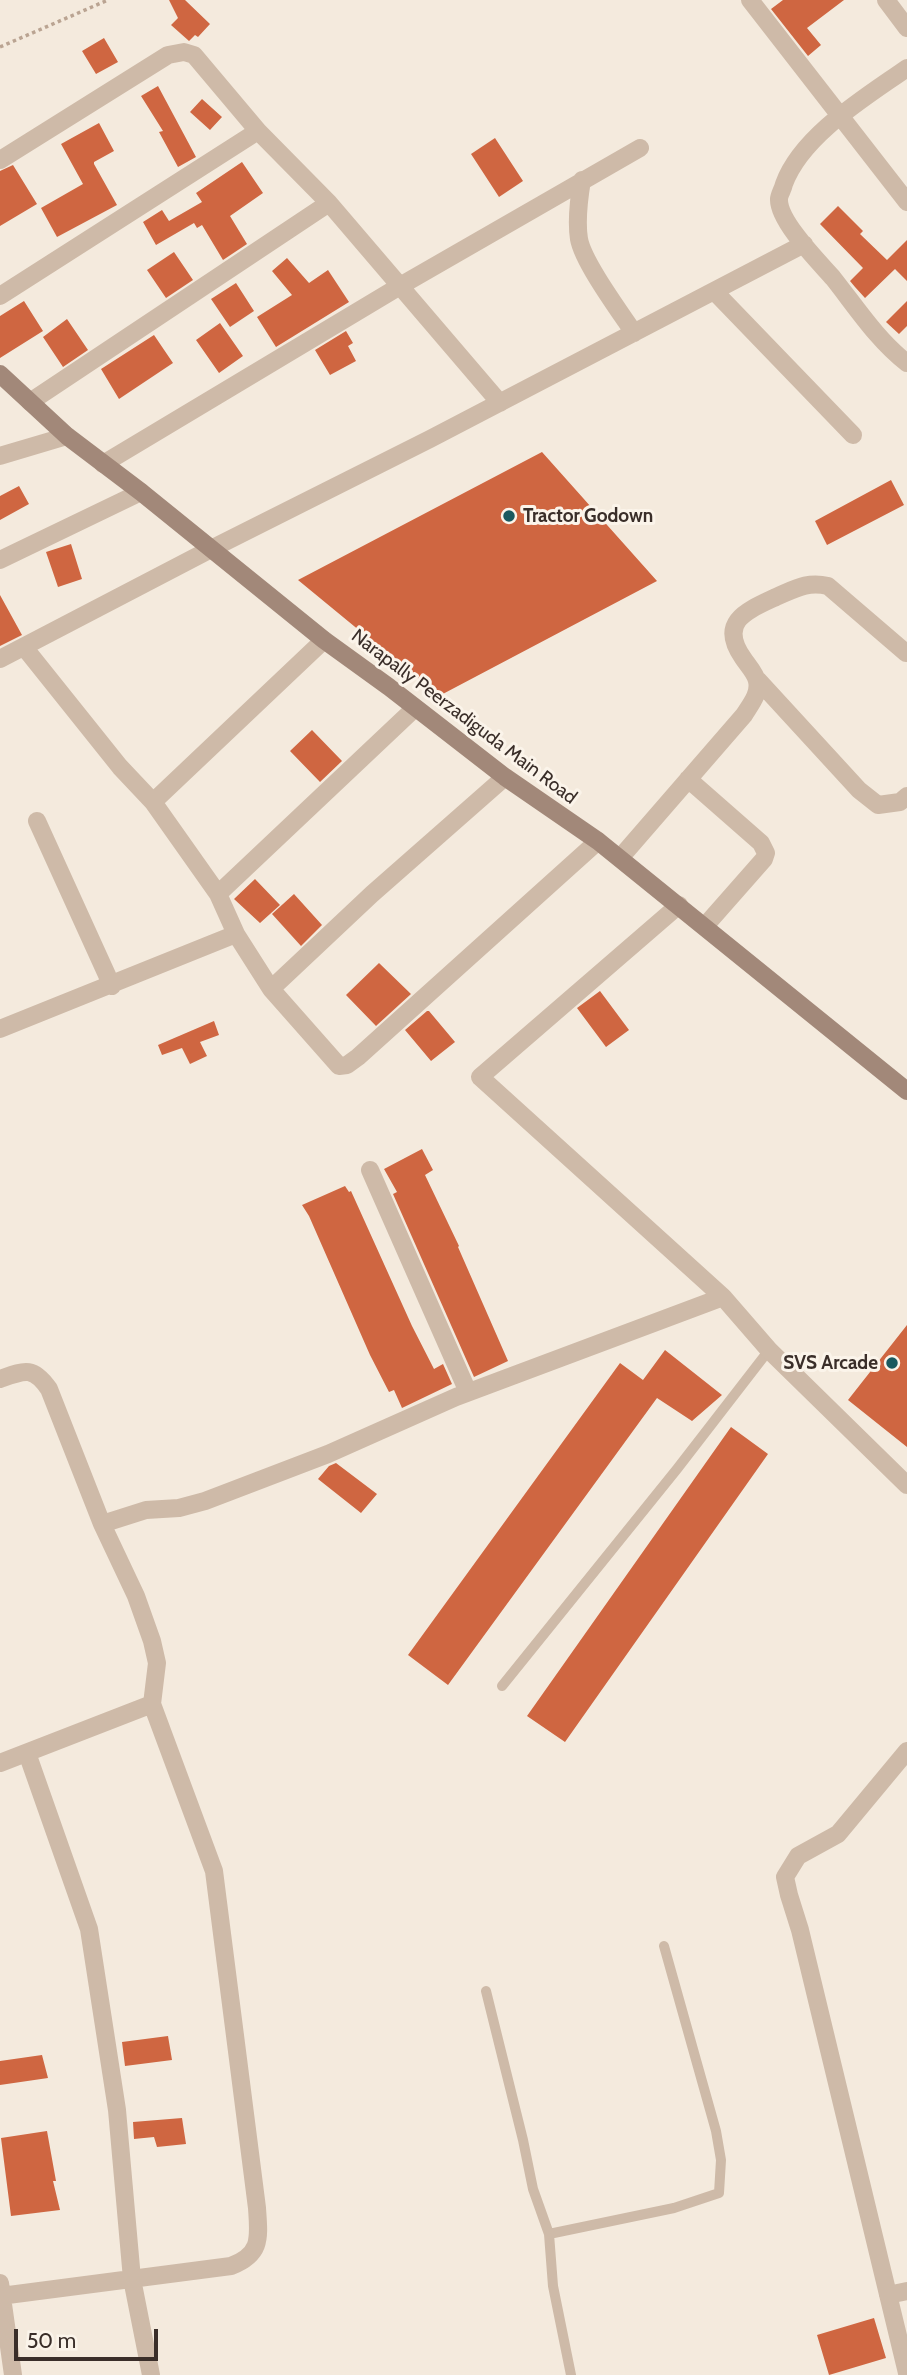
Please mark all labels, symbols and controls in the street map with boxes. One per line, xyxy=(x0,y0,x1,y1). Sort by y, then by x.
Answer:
place label: Tractor Godown xyxy=(523,505,653,527)
marker: Tractor Godown xyxy=(501,508,517,524)
street label: Narapally Peerzadiguda Main Road xyxy=(347,625,581,809)
place label: SVS Arcade xyxy=(783,1352,878,1374)
marker: SVS Arcade xyxy=(884,1355,900,1371)
scale bar xyxy=(18,2316,161,2360)
text: 50 m xyxy=(27,2328,76,2353)

